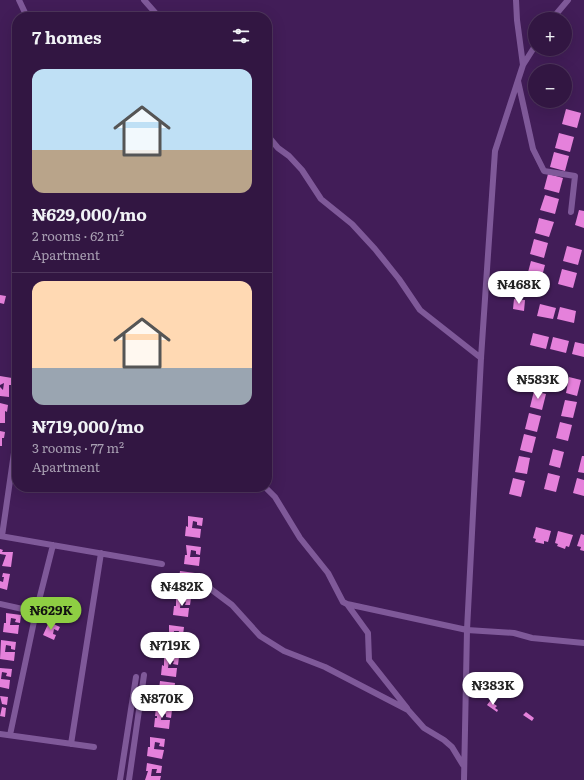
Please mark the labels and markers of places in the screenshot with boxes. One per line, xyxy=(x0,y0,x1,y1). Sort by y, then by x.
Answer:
pin: ₦468K xyxy=(491,271,547,305)
pin: ₦583K xyxy=(510,366,566,400)
pin: ₦482K xyxy=(154,573,210,607)
pin: ₦629K xyxy=(23,597,79,631)
pin: ₦719K xyxy=(142,632,198,666)
pin: ₦383K xyxy=(465,672,521,706)
pin: ₦870K xyxy=(134,685,190,719)

